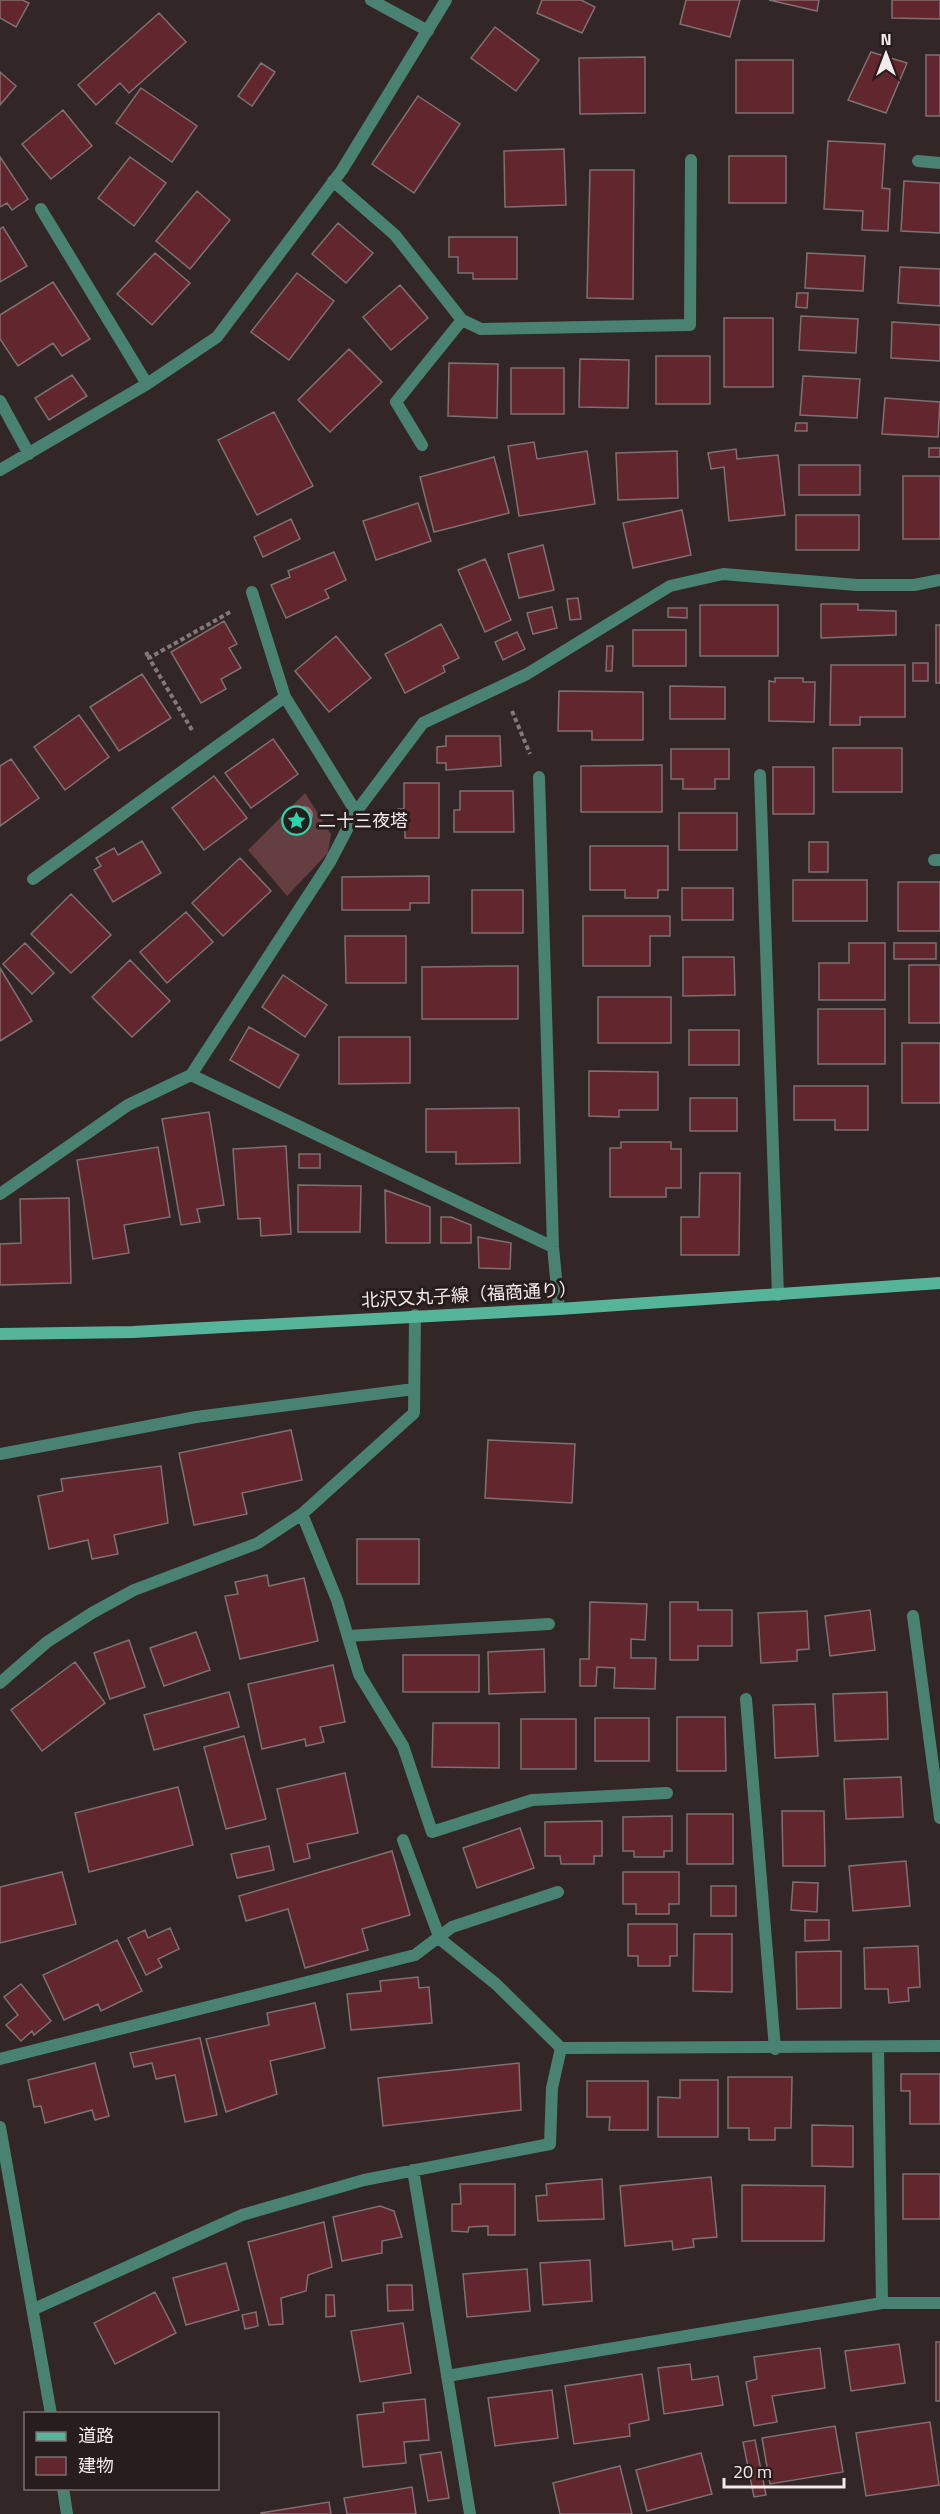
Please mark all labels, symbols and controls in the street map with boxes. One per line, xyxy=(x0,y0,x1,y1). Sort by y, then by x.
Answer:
north arrow xyxy=(856,24,916,84)
text: N xyxy=(880,27,892,51)
place icon: 二十三夜塔 xyxy=(281,805,313,837)
place label: 二十三夜塔 xyxy=(318,807,408,834)
street label: 北沢又丸子線（福商通り） xyxy=(360,1275,578,1314)
legend xyxy=(24,2412,219,2490)
text: 道路 xyxy=(78,2422,114,2449)
scale bar xyxy=(724,2451,844,2489)
text: 建物 xyxy=(78,2452,114,2479)
text: 20 m xyxy=(733,2458,772,2485)

